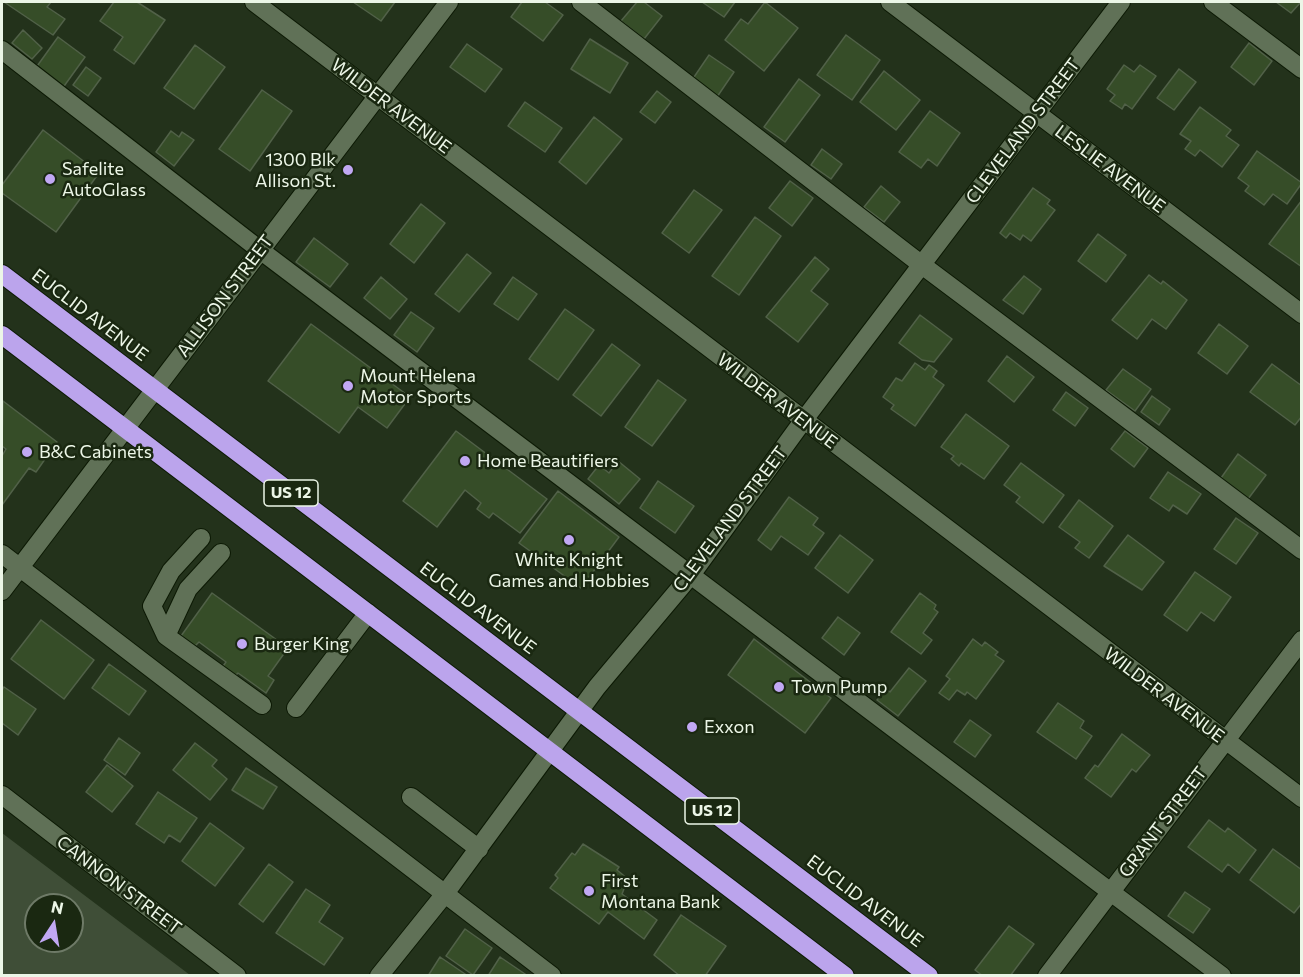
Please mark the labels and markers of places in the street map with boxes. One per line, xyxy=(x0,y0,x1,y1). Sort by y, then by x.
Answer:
place label: 1300 Blk Allison St. xyxy=(255,149,336,192)
place label: Safelite AutoGlass xyxy=(62,158,146,201)
marker: 1300 Blk Allison St. xyxy=(341,163,355,177)
marker: Safelite AutoGlass xyxy=(43,172,57,186)
place label: Mount Helena Motor Sports xyxy=(360,365,476,407)
marker: Mount Helena Motor Sports xyxy=(341,379,355,393)
place label: B&C Cabinets xyxy=(39,441,152,463)
marker: B&C Cabinets xyxy=(20,445,34,459)
place label: Home Beautifiers xyxy=(477,450,619,472)
marker: Home Beautifiers xyxy=(458,454,472,468)
marker: White Knight Games and Hobbies xyxy=(562,533,576,547)
place label: White Knight Games and Hobbies xyxy=(489,549,649,592)
place label: Burger King xyxy=(254,633,349,655)
marker: Burger King xyxy=(235,637,249,651)
place label: Town Pump xyxy=(791,676,887,698)
marker: Town Pump xyxy=(772,680,786,694)
place label: Exxon xyxy=(704,716,754,738)
marker: Exxon xyxy=(685,720,699,734)
place label: First Montana Bank xyxy=(601,870,720,912)
marker: First Montana Bank xyxy=(582,884,596,898)

